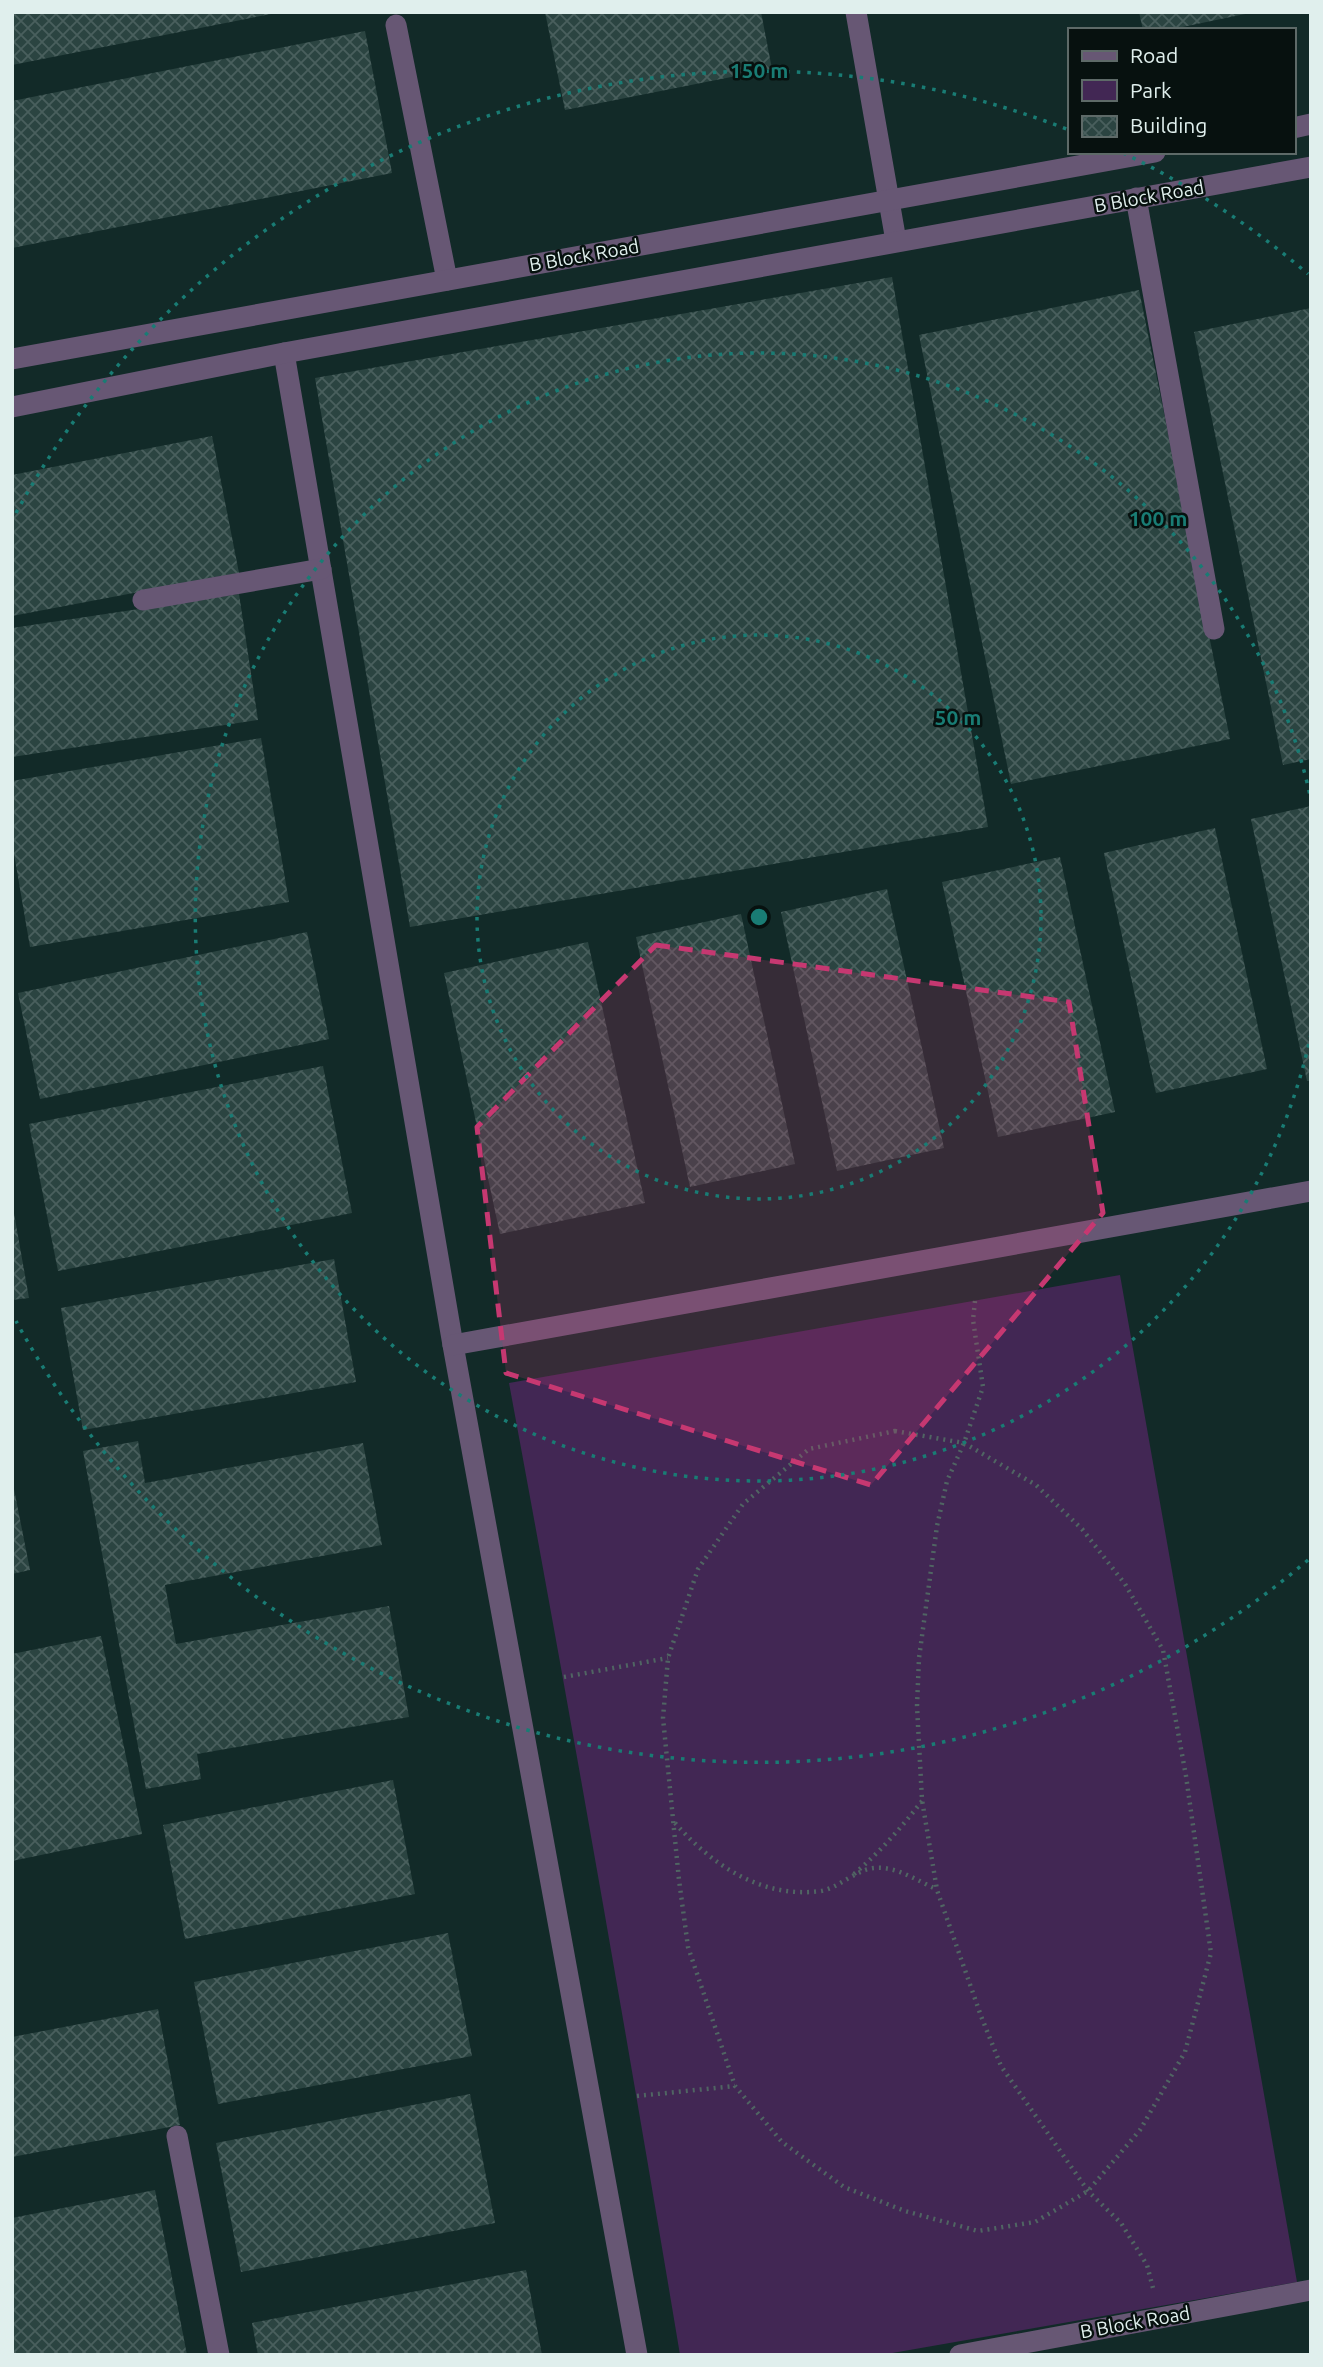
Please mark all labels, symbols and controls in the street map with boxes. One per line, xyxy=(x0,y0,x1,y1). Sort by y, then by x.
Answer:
legend xyxy=(1068,28,1295,154)
text: Road xyxy=(1130,43,1178,67)
text: 150 m xyxy=(730,58,788,82)
text: Park xyxy=(1130,78,1172,102)
text: Building xyxy=(1130,113,1207,137)
street label: B Block Road xyxy=(1092,176,1206,216)
street label: B Block Road xyxy=(527,235,641,275)
text: 100 m xyxy=(1129,506,1187,530)
text: 50 m xyxy=(935,705,981,729)
centre of rings xyxy=(747,905,771,929)
street label: B Block Road xyxy=(1078,2302,1192,2342)

